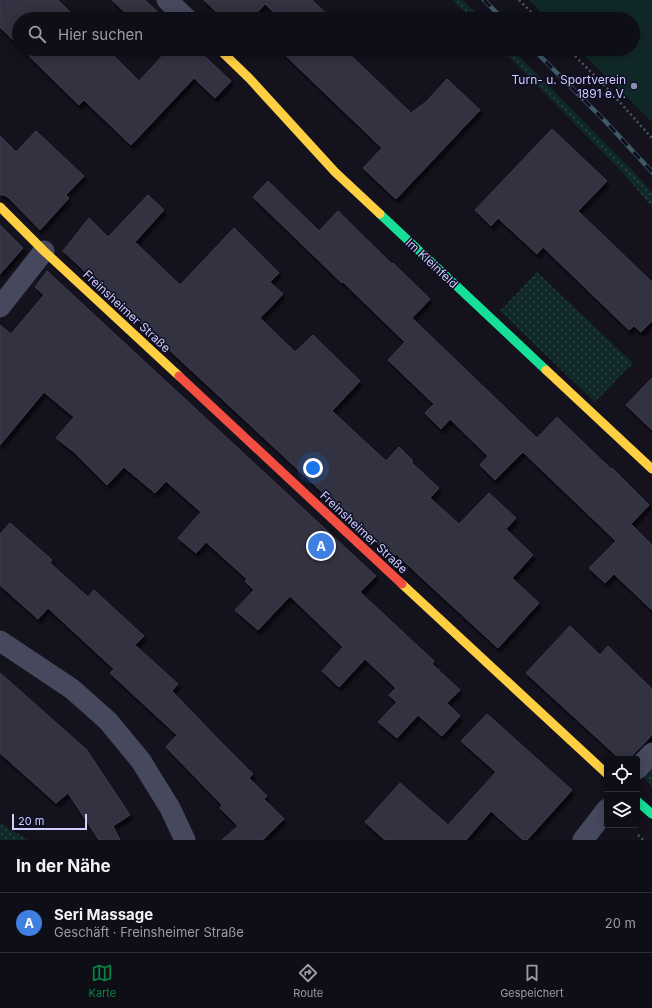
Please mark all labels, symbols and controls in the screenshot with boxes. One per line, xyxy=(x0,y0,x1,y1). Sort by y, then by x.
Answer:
search box xyxy=(12,12,640,56)
icon: search xyxy=(26,23,48,45)
text: Hier suchen xyxy=(58,25,143,44)
place label: Turn- u. Sportverein 1891 e.V. xyxy=(512,72,626,101)
marker: Turn- u. Sportverein 1891 e.V. xyxy=(629,81,639,91)
street label: Im Kleinfeld xyxy=(403,235,461,291)
street label: Freinsheimer Straße xyxy=(80,267,174,355)
your location xyxy=(303,458,323,478)
street label: Freinsheimer Straße xyxy=(317,488,411,576)
pin: A xyxy=(308,531,334,561)
map controls xyxy=(604,756,640,828)
button: locate xyxy=(604,756,640,792)
button: layers xyxy=(604,792,640,828)
scale bar xyxy=(12,812,87,831)
text: 20 m xyxy=(18,814,44,828)
text: In der Nähe xyxy=(16,856,111,876)
text: Seri Massage xyxy=(54,905,153,924)
text: A xyxy=(24,915,34,931)
text: 20 m xyxy=(605,915,636,931)
text: Geschäft · Freinsheimer Straße xyxy=(54,924,244,940)
tab: Karte xyxy=(88,962,116,1000)
tab: Route xyxy=(293,962,323,1000)
tab: Gespeichert xyxy=(500,962,564,1000)

